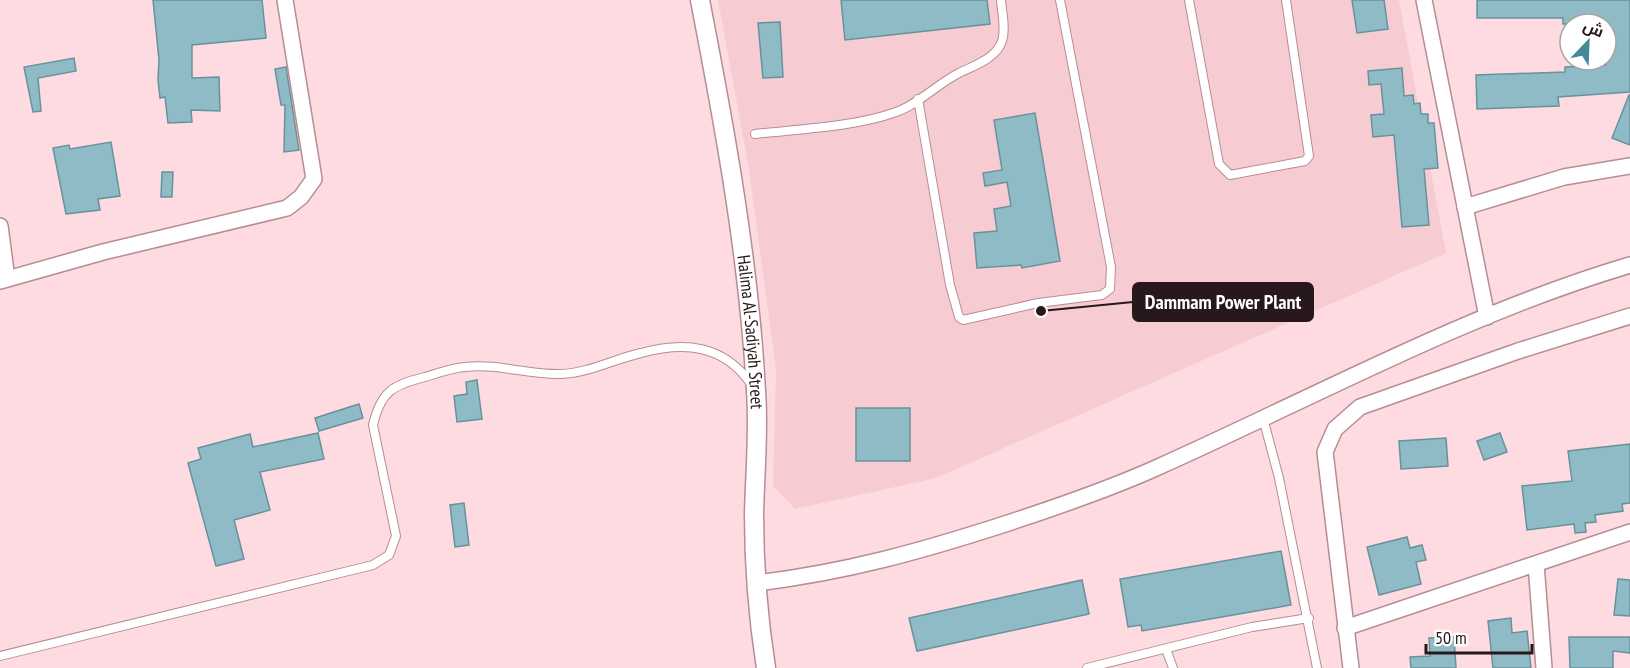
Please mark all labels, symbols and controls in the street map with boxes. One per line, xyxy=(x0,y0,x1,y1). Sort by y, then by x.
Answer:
north arrow xyxy=(1558,12,1618,72)
text: ش xyxy=(1581,15,1607,41)
street label: Halima Al-Sadiyah Street xyxy=(732,253,769,410)
callout: Dammam Power Plant xyxy=(1133,283,1313,321)
text: Dammam Power Plant xyxy=(1145,289,1301,315)
scale bar xyxy=(1426,617,1532,655)
text: 50 m xyxy=(1435,626,1467,649)

